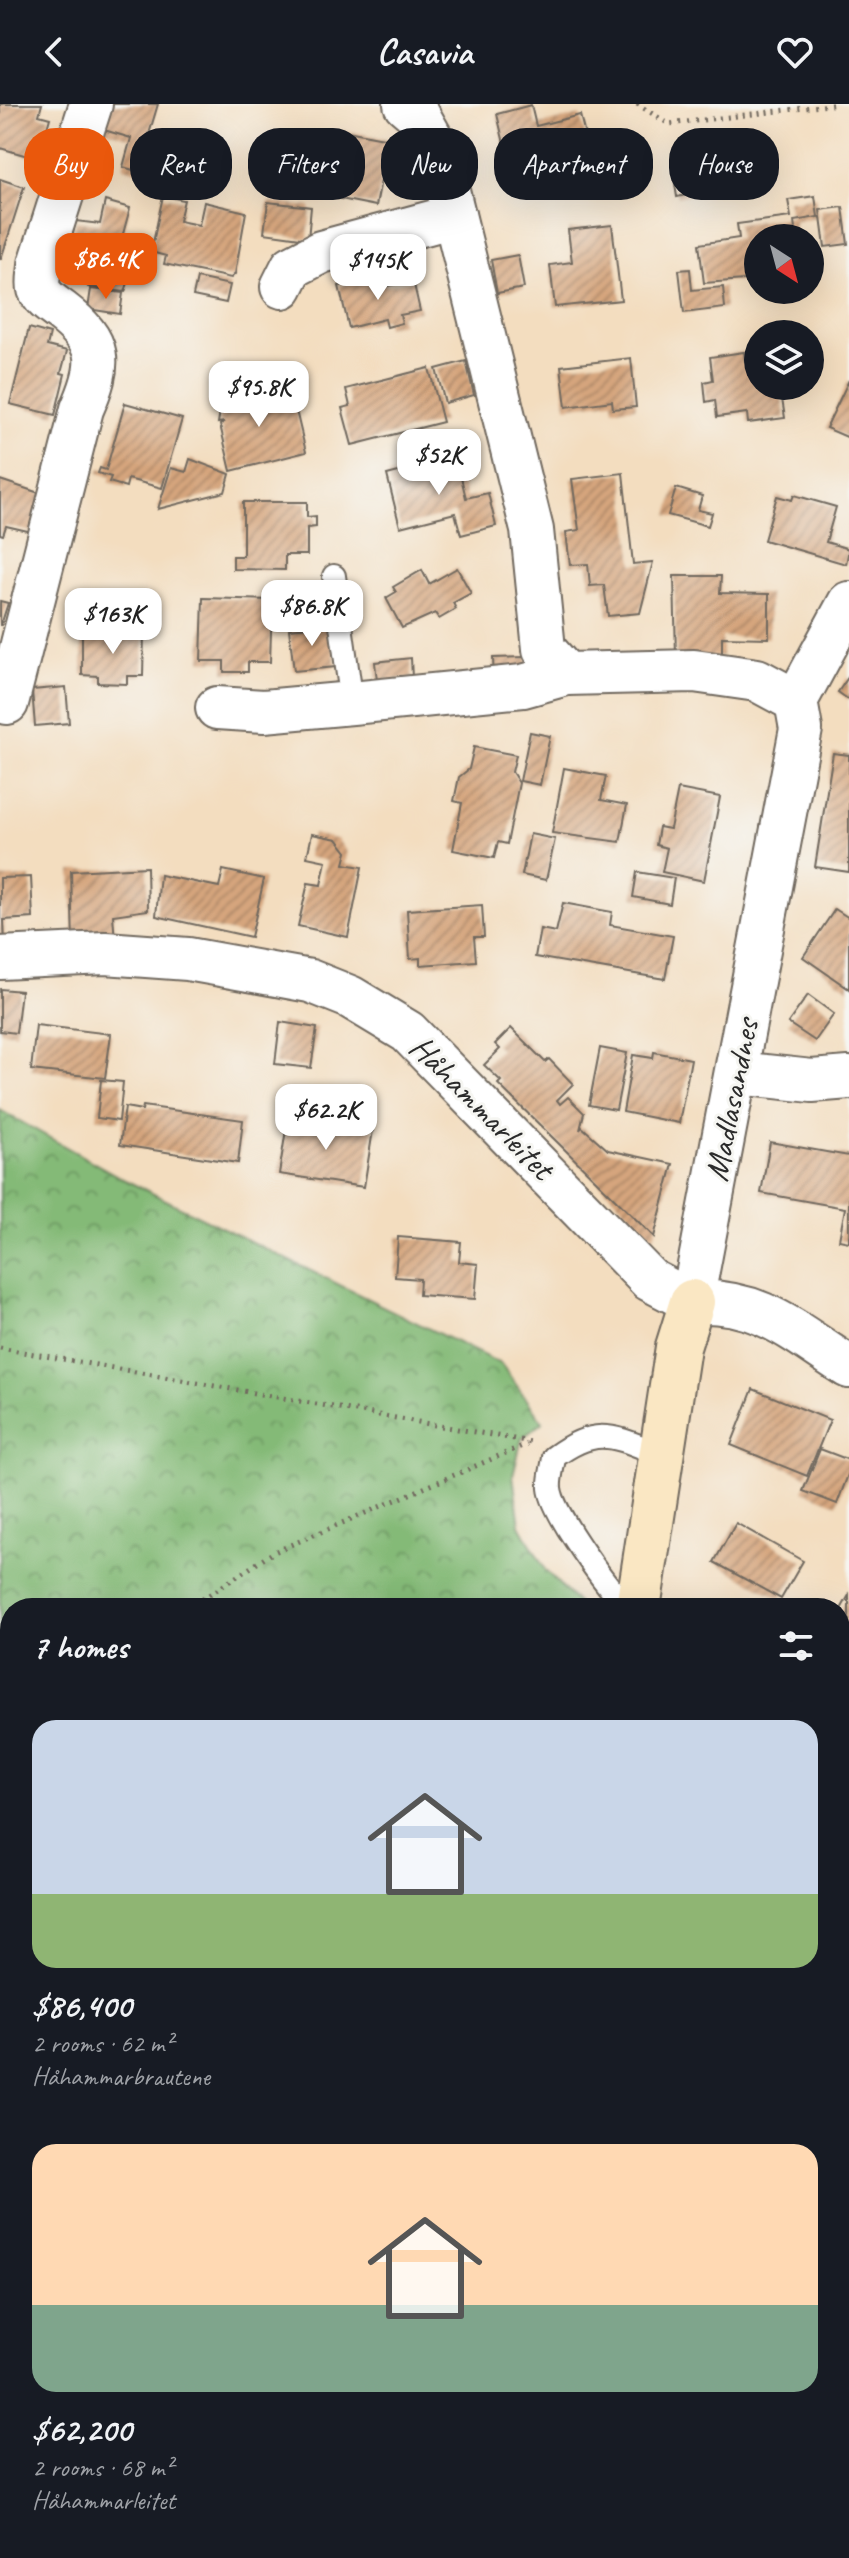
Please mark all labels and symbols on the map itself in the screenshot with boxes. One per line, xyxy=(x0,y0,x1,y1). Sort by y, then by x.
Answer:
north arrow xyxy=(744,224,824,304)
pin: $86.4K xyxy=(41,233,171,301)
pin: $145K xyxy=(322,234,434,302)
pin: $95.8K xyxy=(194,361,324,429)
pin: $52K xyxy=(392,429,486,497)
pin: $86.8K xyxy=(247,580,377,648)
pin: $163K xyxy=(57,588,169,656)
street label: Madlasandnes xyxy=(694,1012,768,1185)
street label: Håhammarleitet xyxy=(401,1026,566,1191)
pin: $62.2K xyxy=(261,1084,391,1152)

